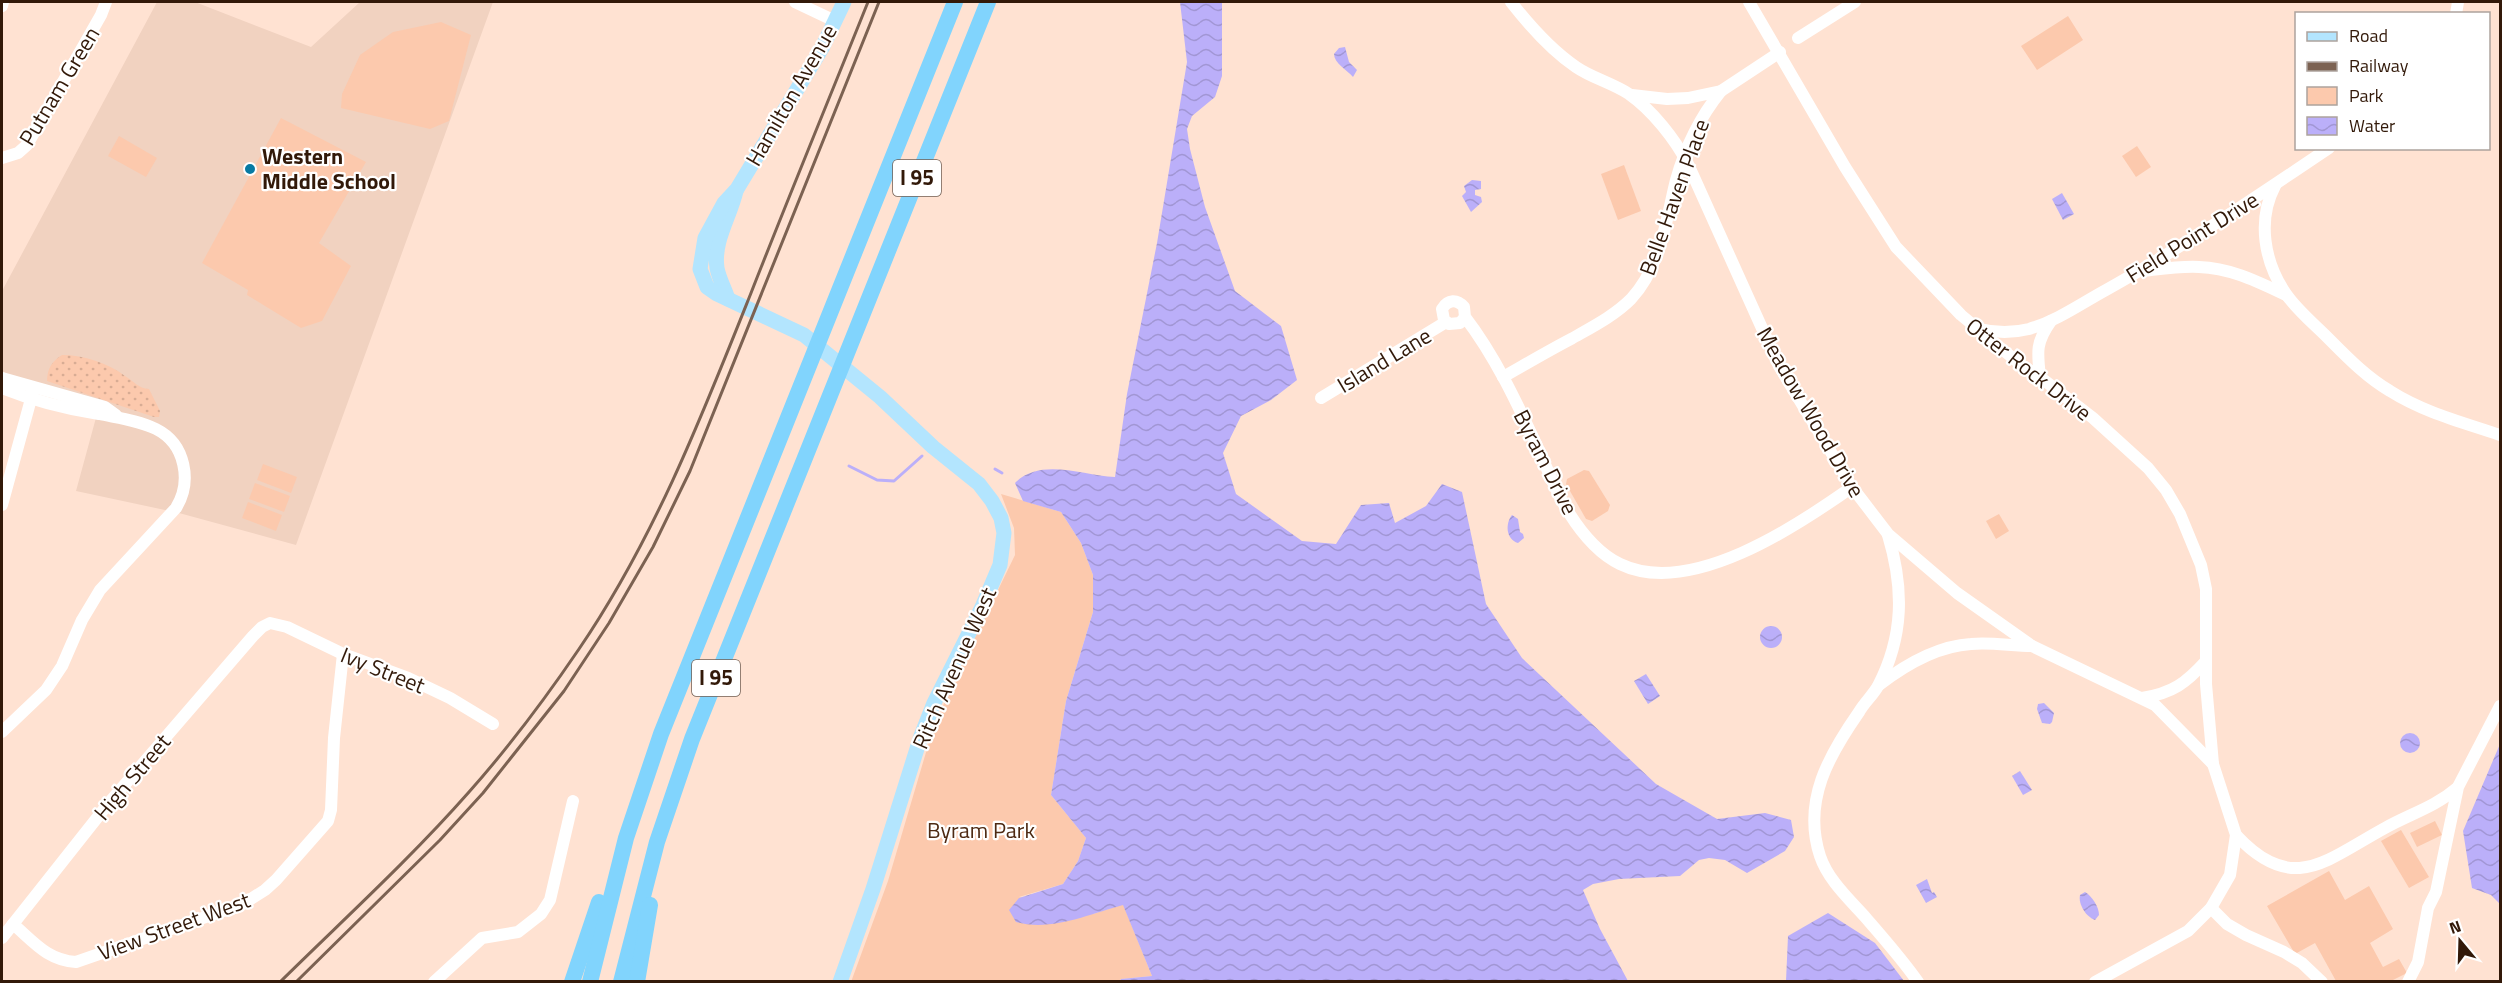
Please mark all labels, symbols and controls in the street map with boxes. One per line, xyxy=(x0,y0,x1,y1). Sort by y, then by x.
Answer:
legend xyxy=(2295,12,2490,150)
street label: Hamilton Avenue xyxy=(737,18,845,172)
street label: Putnam Green xyxy=(10,20,108,152)
text: Road xyxy=(2349,22,2388,49)
text: Railway xyxy=(2349,52,2409,79)
text: Park xyxy=(2349,82,2384,109)
text: Water xyxy=(2349,112,2395,139)
street label: Belle Haven Place xyxy=(1630,114,1718,280)
place label: Western Middle School xyxy=(262,139,396,198)
road number: I 95 xyxy=(893,160,941,196)
marker: Western Middle School xyxy=(243,162,257,176)
street label: Field Point Drive xyxy=(2119,183,2265,291)
street label: Otter Rock Drive xyxy=(1959,309,2099,429)
street label: Island Lane xyxy=(1330,319,1438,401)
street label: Meadow Wood Drive xyxy=(1748,320,1874,504)
street label: Byram Drive xyxy=(1505,403,1587,521)
street label: Ritch Avenue West xyxy=(903,581,1005,754)
street label: Ivy Street xyxy=(336,638,430,702)
road number: I 95 xyxy=(692,660,740,696)
street label: High Street xyxy=(85,726,179,828)
park label: Byram Park xyxy=(927,813,1035,847)
street label: View Street West xyxy=(93,883,255,969)
north arrow xyxy=(2430,911,2490,971)
text: N xyxy=(2446,914,2464,940)

